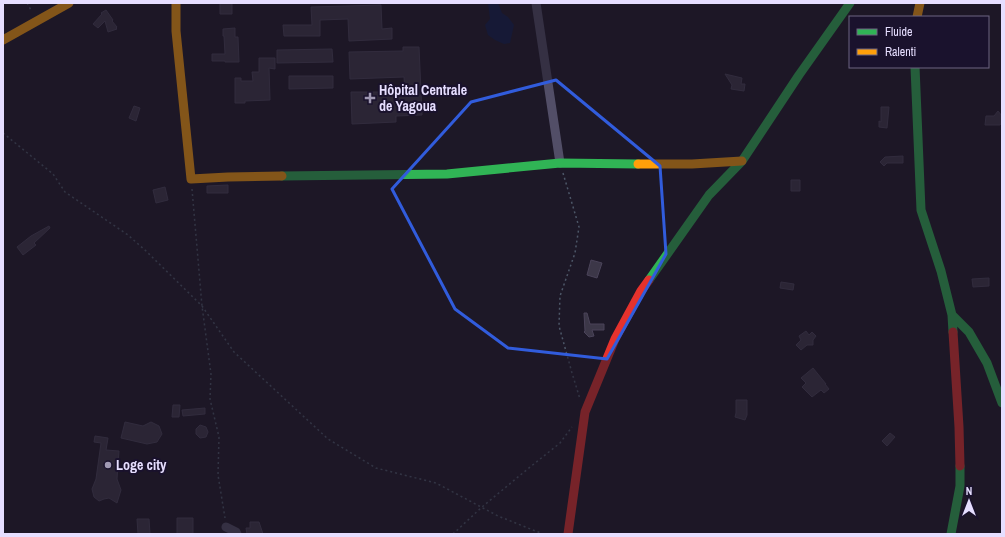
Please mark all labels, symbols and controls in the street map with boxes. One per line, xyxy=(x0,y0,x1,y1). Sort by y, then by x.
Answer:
legend xyxy=(849,16,989,68)
text: Fluide xyxy=(885,24,912,40)
text: Ralenti xyxy=(885,44,916,60)
place label: Hôpital Centrale de Yagoua xyxy=(379,81,467,115)
marker: Hôpital Centrale de Yagoua xyxy=(364,92,376,104)
place label: Loge city xyxy=(116,456,167,474)
marker: Loge city xyxy=(103,460,113,470)
north arrow xyxy=(949,481,989,521)
text: N xyxy=(966,484,972,498)

